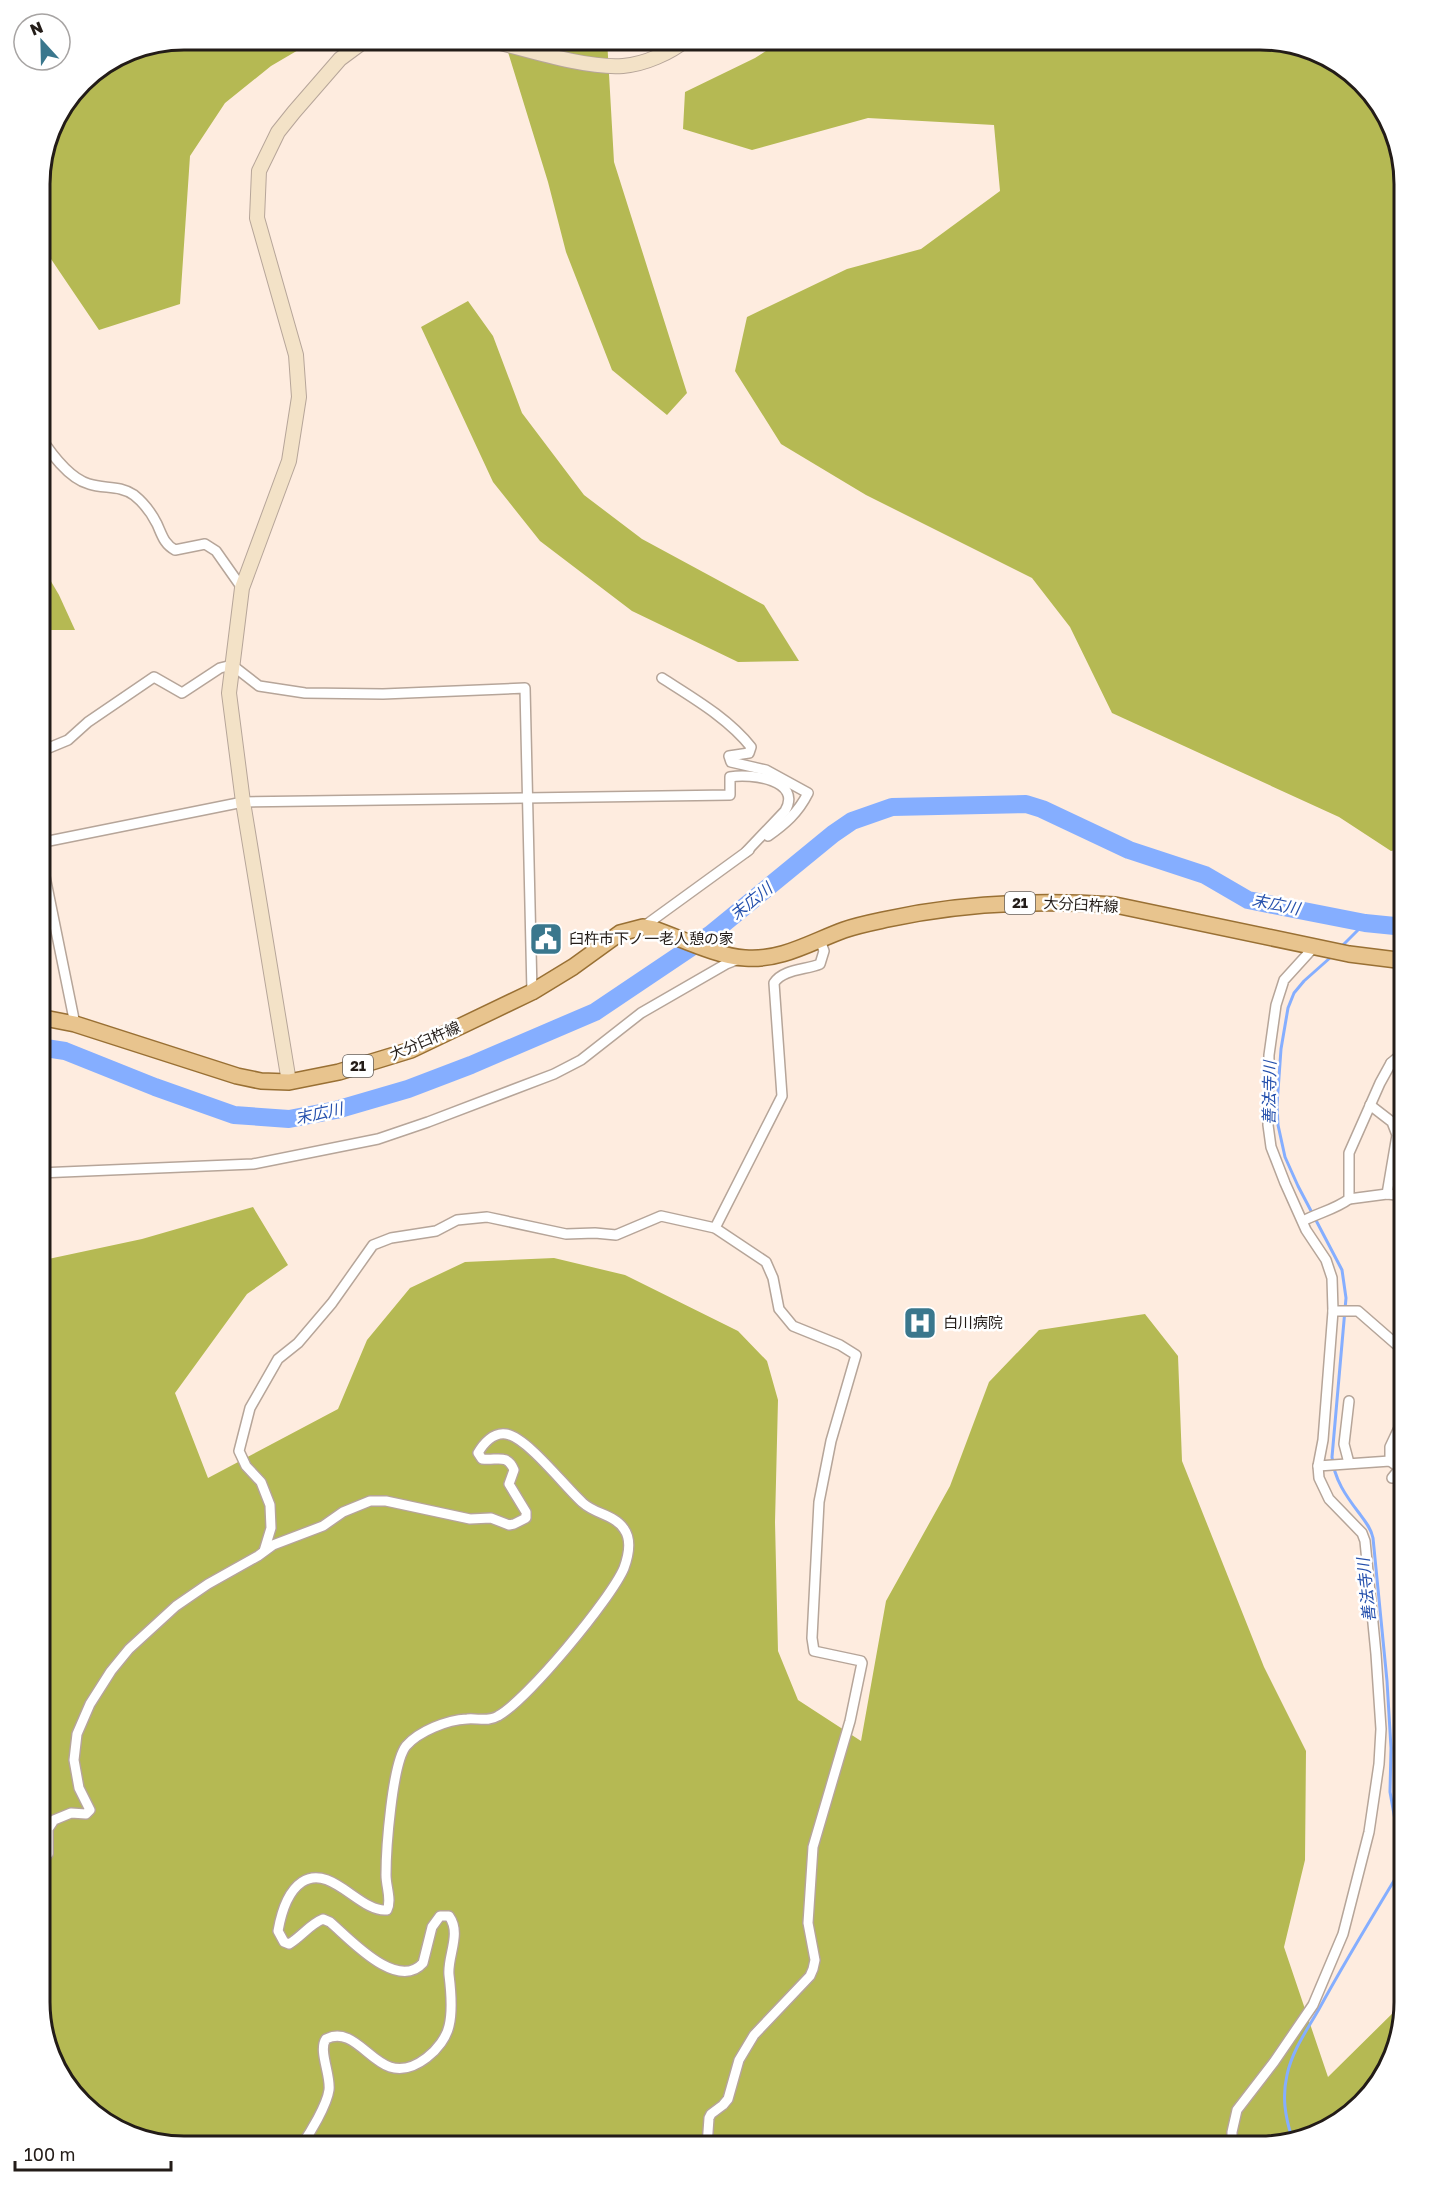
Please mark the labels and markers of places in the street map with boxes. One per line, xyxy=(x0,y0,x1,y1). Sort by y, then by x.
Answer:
public building icon: 臼杵市下ノ一老人憩の家 xyxy=(528,921,564,957)
place label: 臼杵市下ノ一老人憩の家 xyxy=(569,929,734,947)
hospital icon: 白川病院 xyxy=(902,1305,938,1341)
place label: 白川病院 xyxy=(943,1313,1003,1331)

